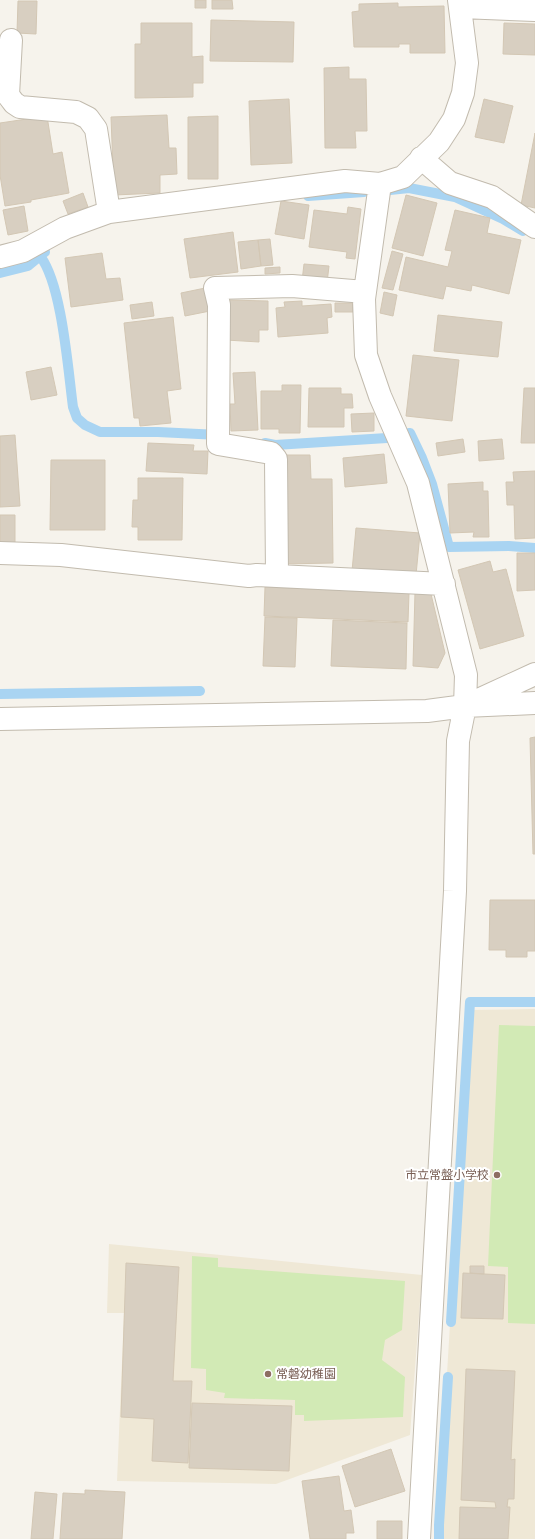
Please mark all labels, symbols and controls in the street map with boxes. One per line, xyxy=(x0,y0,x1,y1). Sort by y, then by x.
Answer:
place label: 市立常盤小学校 xyxy=(405,1167,489,1183)
marker: 市立常盤小学校 xyxy=(492,1170,502,1180)
place label: 常磐幼稚園 xyxy=(276,1366,336,1382)
marker: 常磐幼稚園 xyxy=(263,1369,273,1379)

